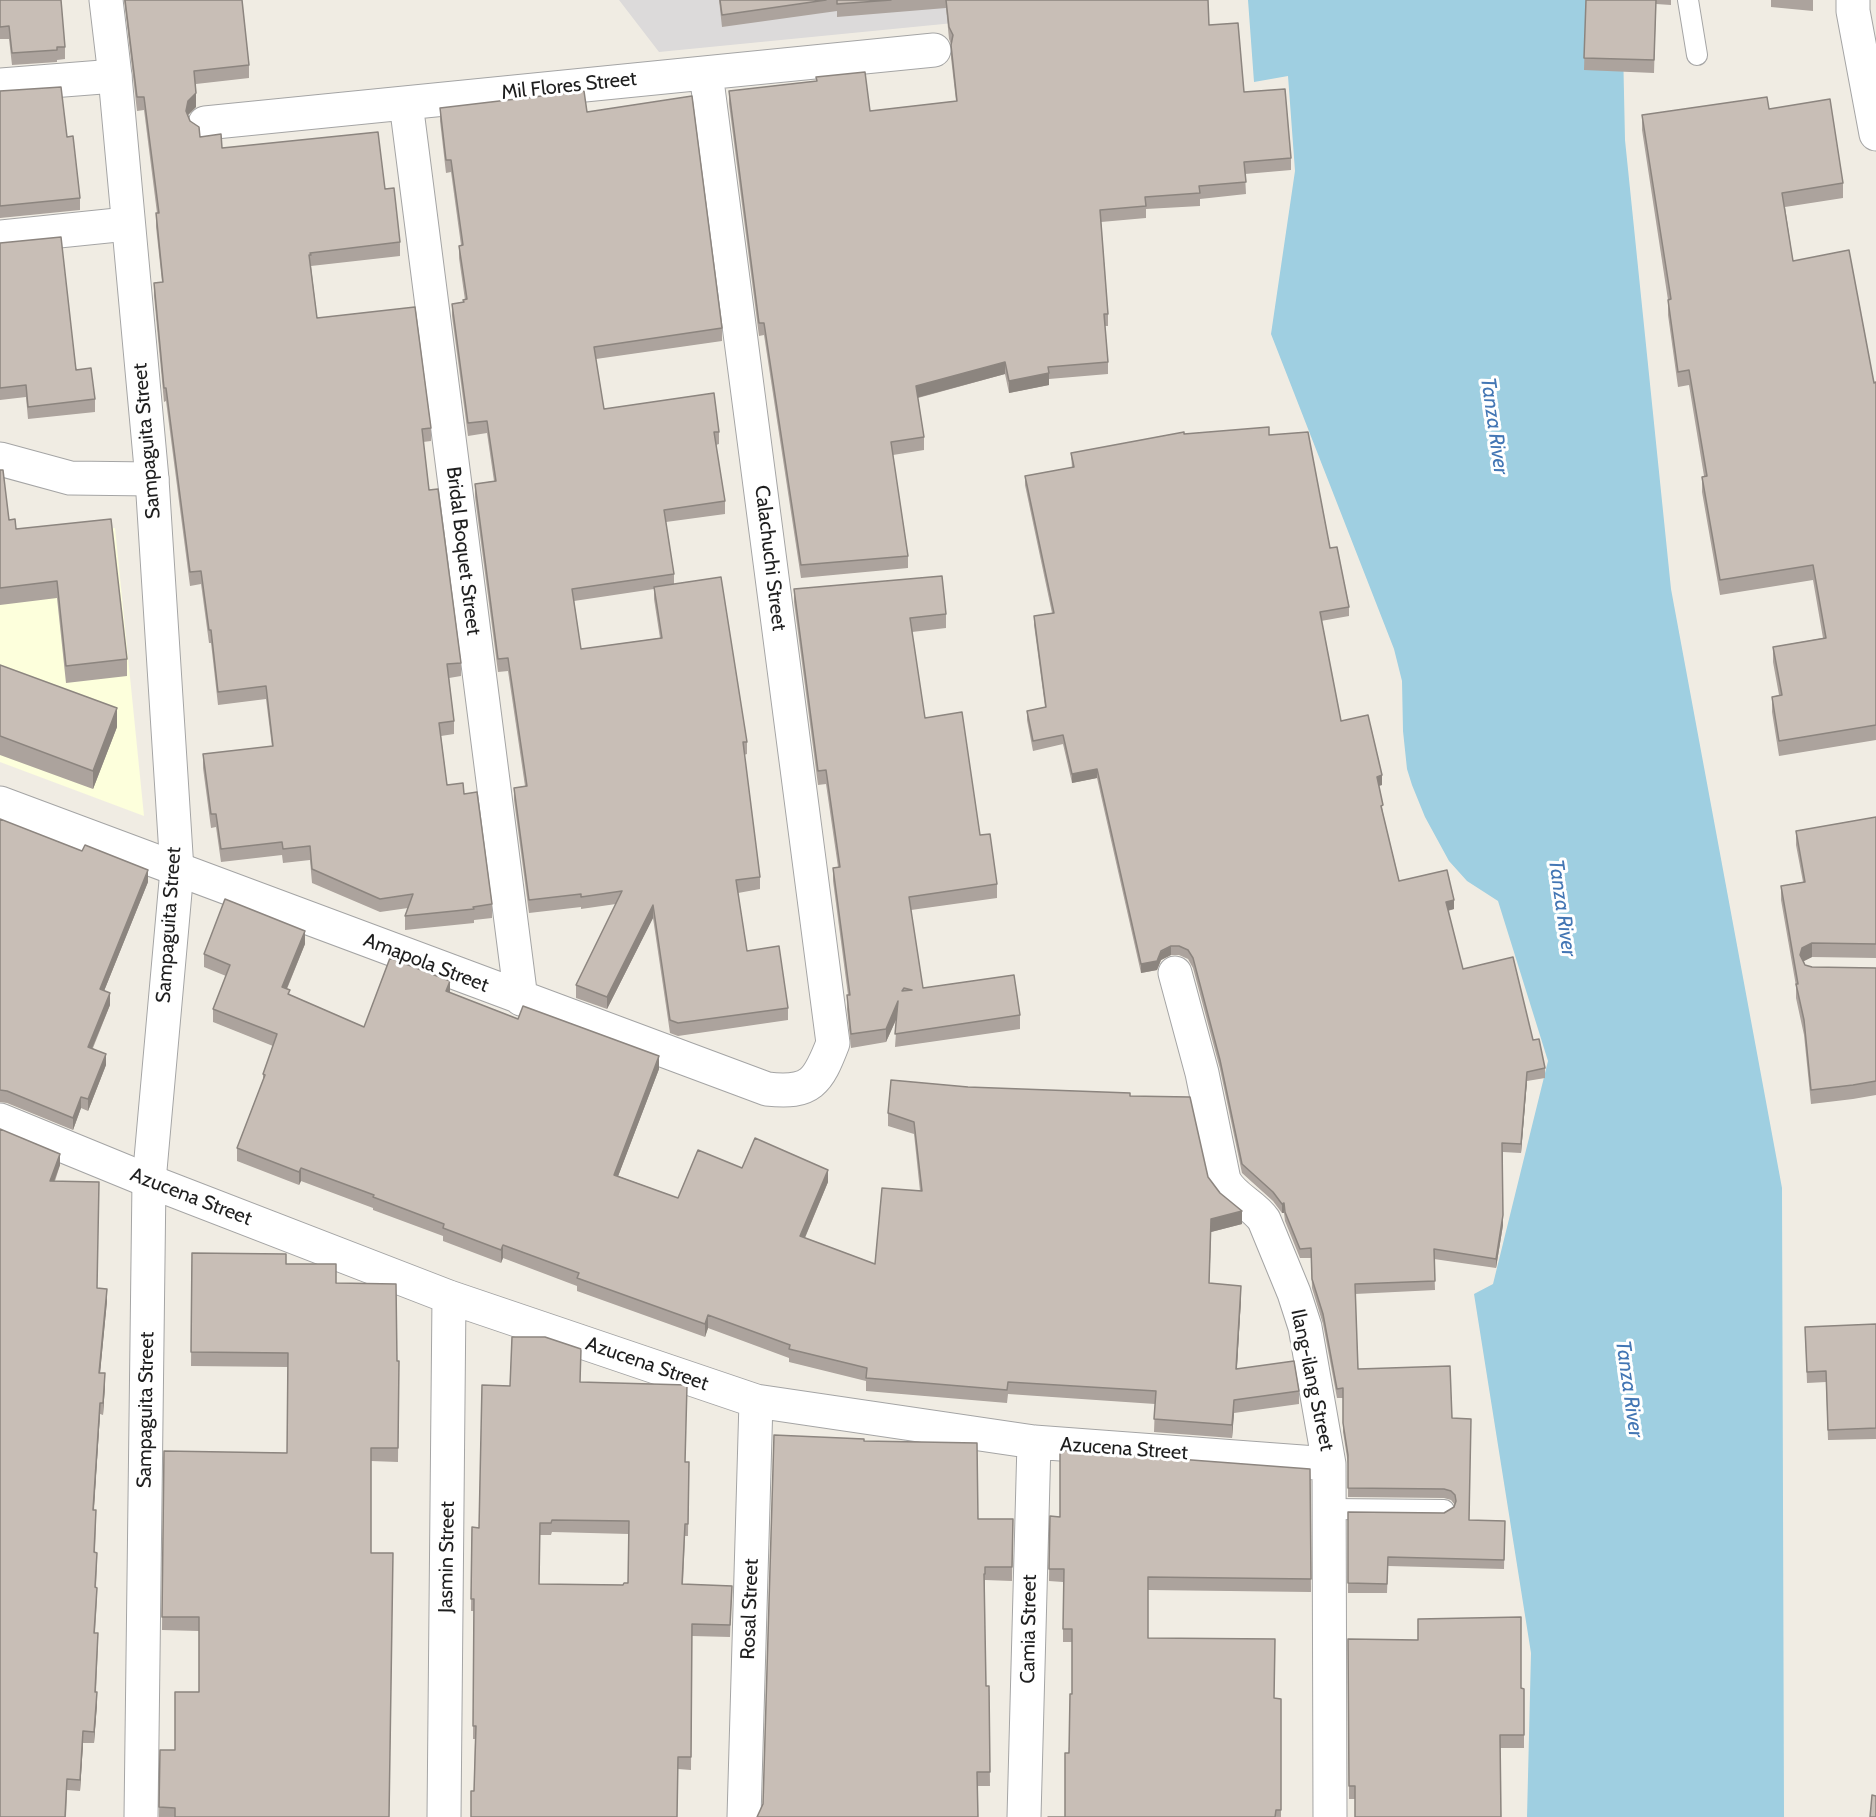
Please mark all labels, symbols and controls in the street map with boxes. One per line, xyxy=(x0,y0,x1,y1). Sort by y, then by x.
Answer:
street label: Mil Flores Street xyxy=(500,67,638,105)
street label: Sampaguita Street xyxy=(128,362,166,520)
water label: Tanza River xyxy=(1475,376,1513,476)
street label: Bridal Boquet Street xyxy=(441,465,485,637)
street label: Calachuchi Street xyxy=(749,484,791,632)
street label: Sampaguita Street xyxy=(152,846,186,1004)
water label: Tanza River xyxy=(1543,858,1581,958)
street label: Amapola Street xyxy=(360,928,492,998)
street label: Azucena Street xyxy=(127,1163,255,1231)
street label: Ilang-ilang Street xyxy=(1285,1307,1339,1453)
street label: Sampaguita Street xyxy=(133,1332,159,1488)
street label: Azucena Street xyxy=(583,1332,711,1396)
water label: Tanza River xyxy=(1610,1339,1648,1439)
street label: Azucena Street xyxy=(1059,1433,1189,1465)
street label: Jasmin Street xyxy=(434,1501,460,1613)
street label: Rosal Street xyxy=(736,1558,764,1660)
street label: Camia Street xyxy=(1016,1574,1042,1684)

